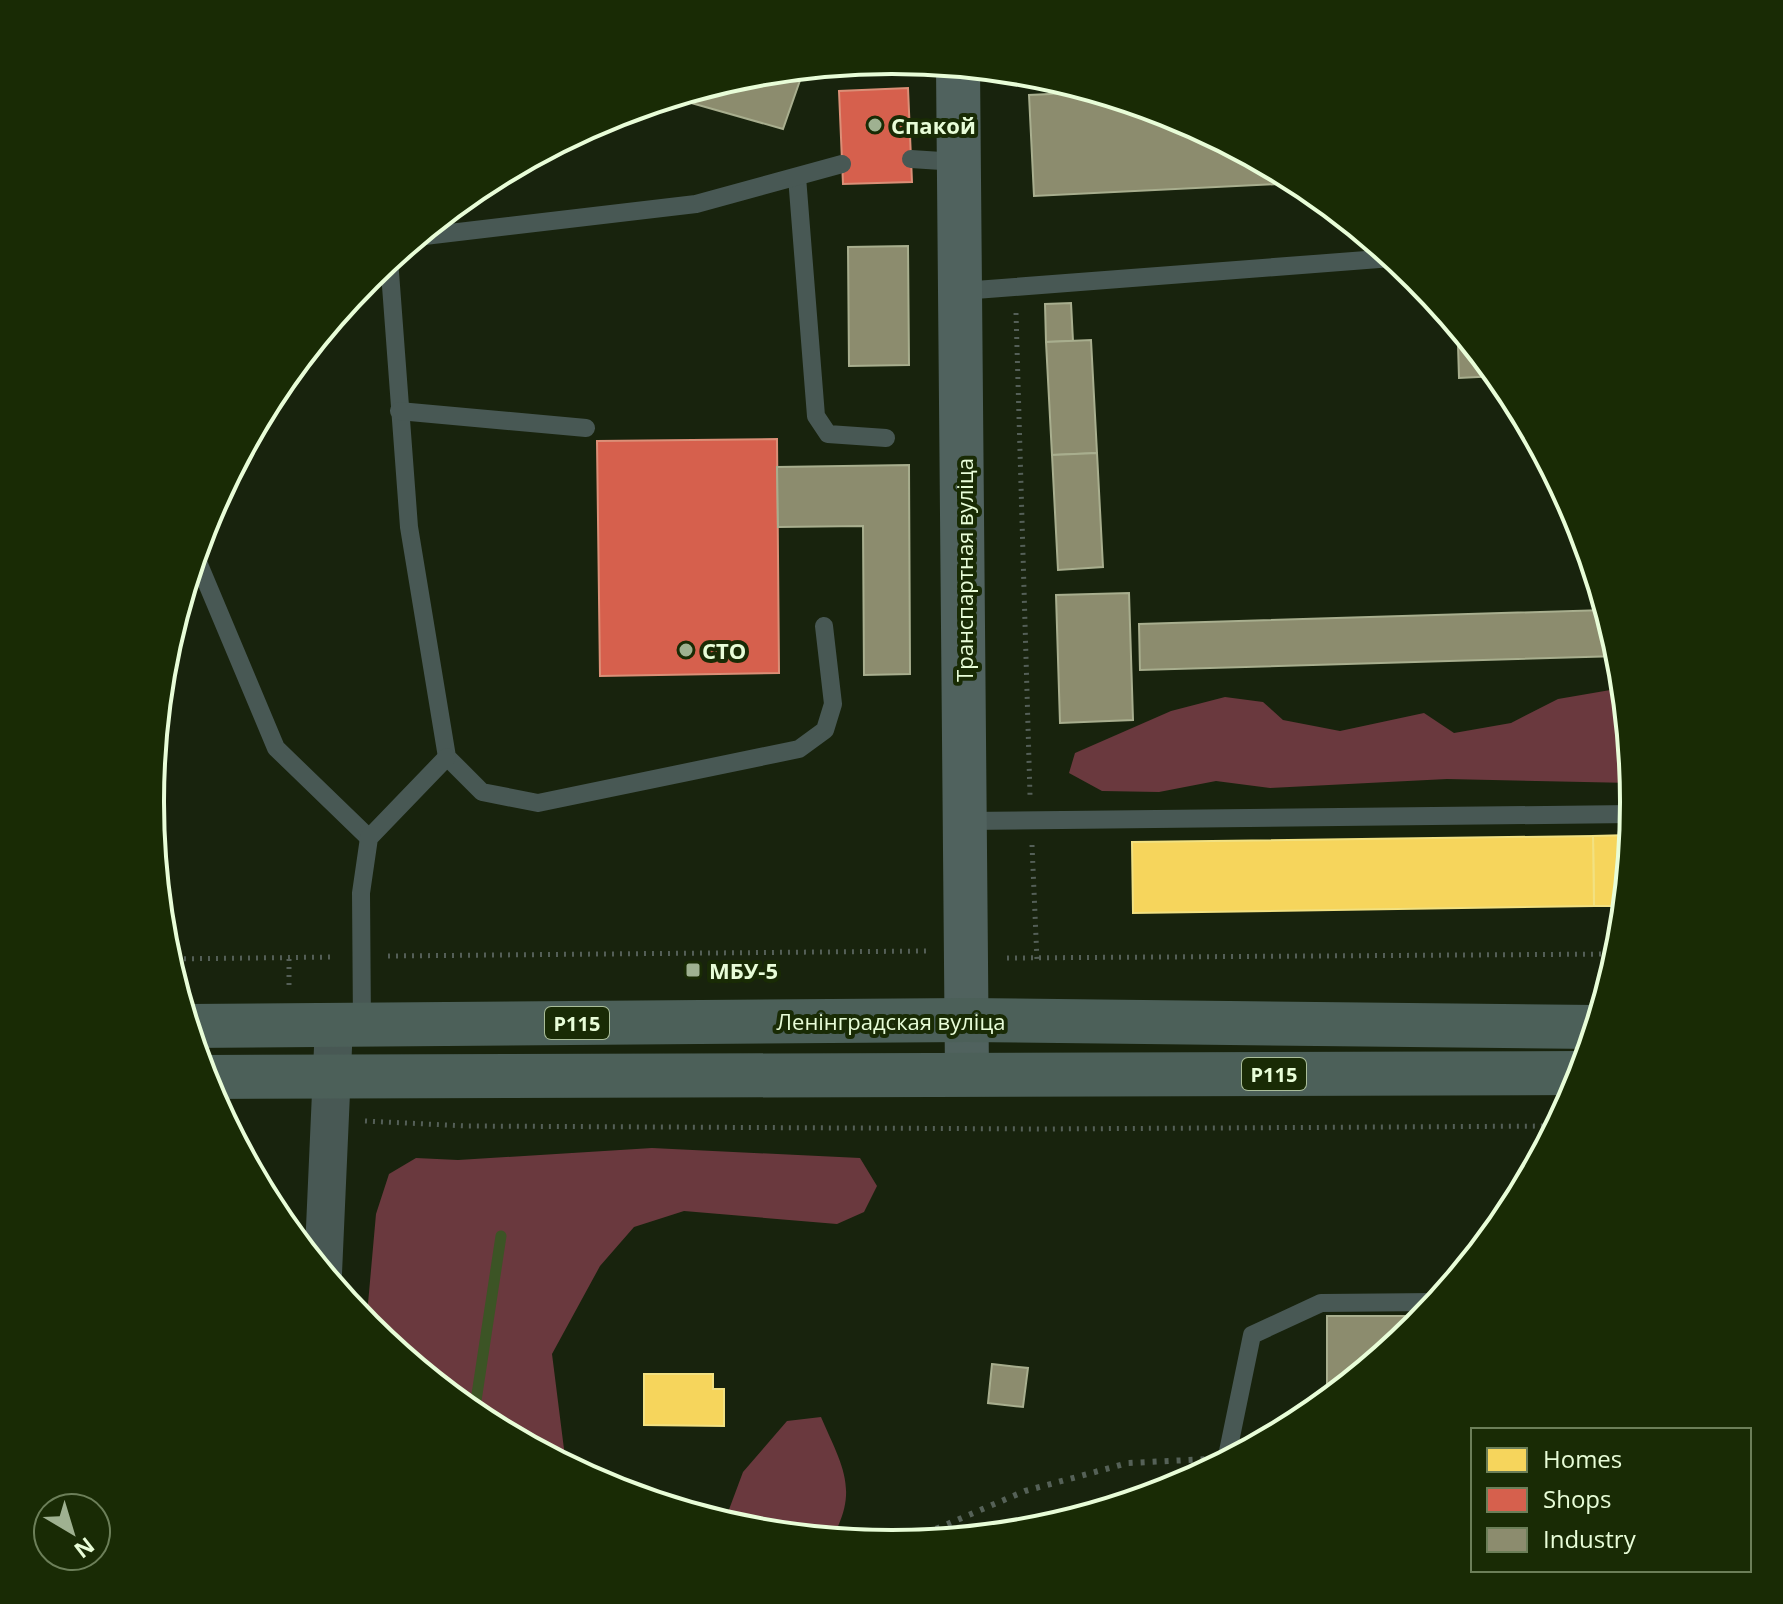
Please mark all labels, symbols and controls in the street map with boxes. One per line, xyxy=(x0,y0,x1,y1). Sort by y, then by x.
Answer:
place label: Спакой xyxy=(891,110,976,140)
marker: Спакой xyxy=(866,116,884,134)
street label: Транспартная вуліца xyxy=(949,458,979,682)
place label: СТО xyxy=(702,635,746,665)
marker: СТО xyxy=(677,641,695,659)
place label: МБУ-5 xyxy=(709,955,778,985)
marker: МБУ-5 xyxy=(684,961,702,979)
street label: Ленінградская вуліца xyxy=(777,1006,1005,1036)
road number: Р115 xyxy=(545,1007,609,1039)
road number: Р115 xyxy=(1242,1058,1306,1090)
legend xyxy=(1471,1428,1751,1572)
text: Homes xyxy=(1543,1442,1622,1475)
text: Shops xyxy=(1543,1482,1611,1515)
north arrow xyxy=(32,1492,112,1572)
text: Industry xyxy=(1543,1522,1637,1555)
text: N xyxy=(69,1531,101,1566)

